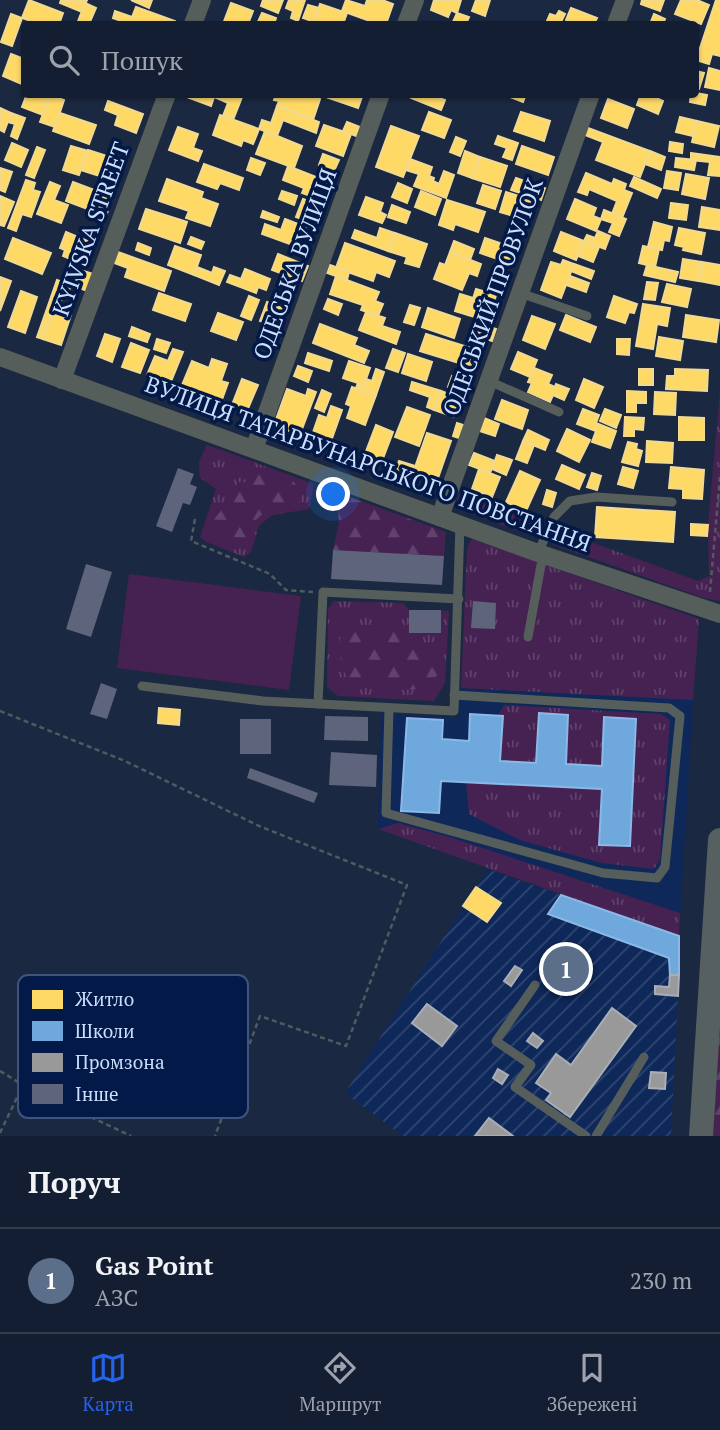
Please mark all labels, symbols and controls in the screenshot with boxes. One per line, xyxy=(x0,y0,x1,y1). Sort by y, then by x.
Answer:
search box xyxy=(21,21,699,98)
icon: search xyxy=(45,41,83,79)
text: Пошук xyxy=(101,43,183,77)
street label: KYIVSKA STREET xyxy=(45,138,136,320)
street label: ОДЕСЬКА ВУЛИЦЯ xyxy=(246,164,344,364)
street label: ОДЕСЬКИЙ ПРОВУЛОК xyxy=(435,174,550,420)
street label: ВУЛИЦЯ ТАТАРБУНАРСЬКОГО ПОВСТАННЯ xyxy=(141,368,595,559)
your location xyxy=(316,477,350,511)
pin: 1 xyxy=(543,943,589,995)
legend xyxy=(18,975,248,1118)
text: Житло xyxy=(75,986,134,1011)
text: Школи xyxy=(75,1018,135,1043)
text: Промзона xyxy=(75,1049,165,1074)
text: Інше xyxy=(75,1081,119,1106)
text: Поруч xyxy=(28,1162,121,1202)
text: Gas Point xyxy=(95,1248,214,1282)
text: 1 xyxy=(45,1265,58,1296)
text: 230 m xyxy=(630,1265,692,1296)
text: АЗС xyxy=(95,1282,138,1313)
tab: Карта xyxy=(83,1349,134,1416)
tab: Маршрут xyxy=(299,1349,381,1416)
tab: Збережені xyxy=(547,1349,637,1416)

